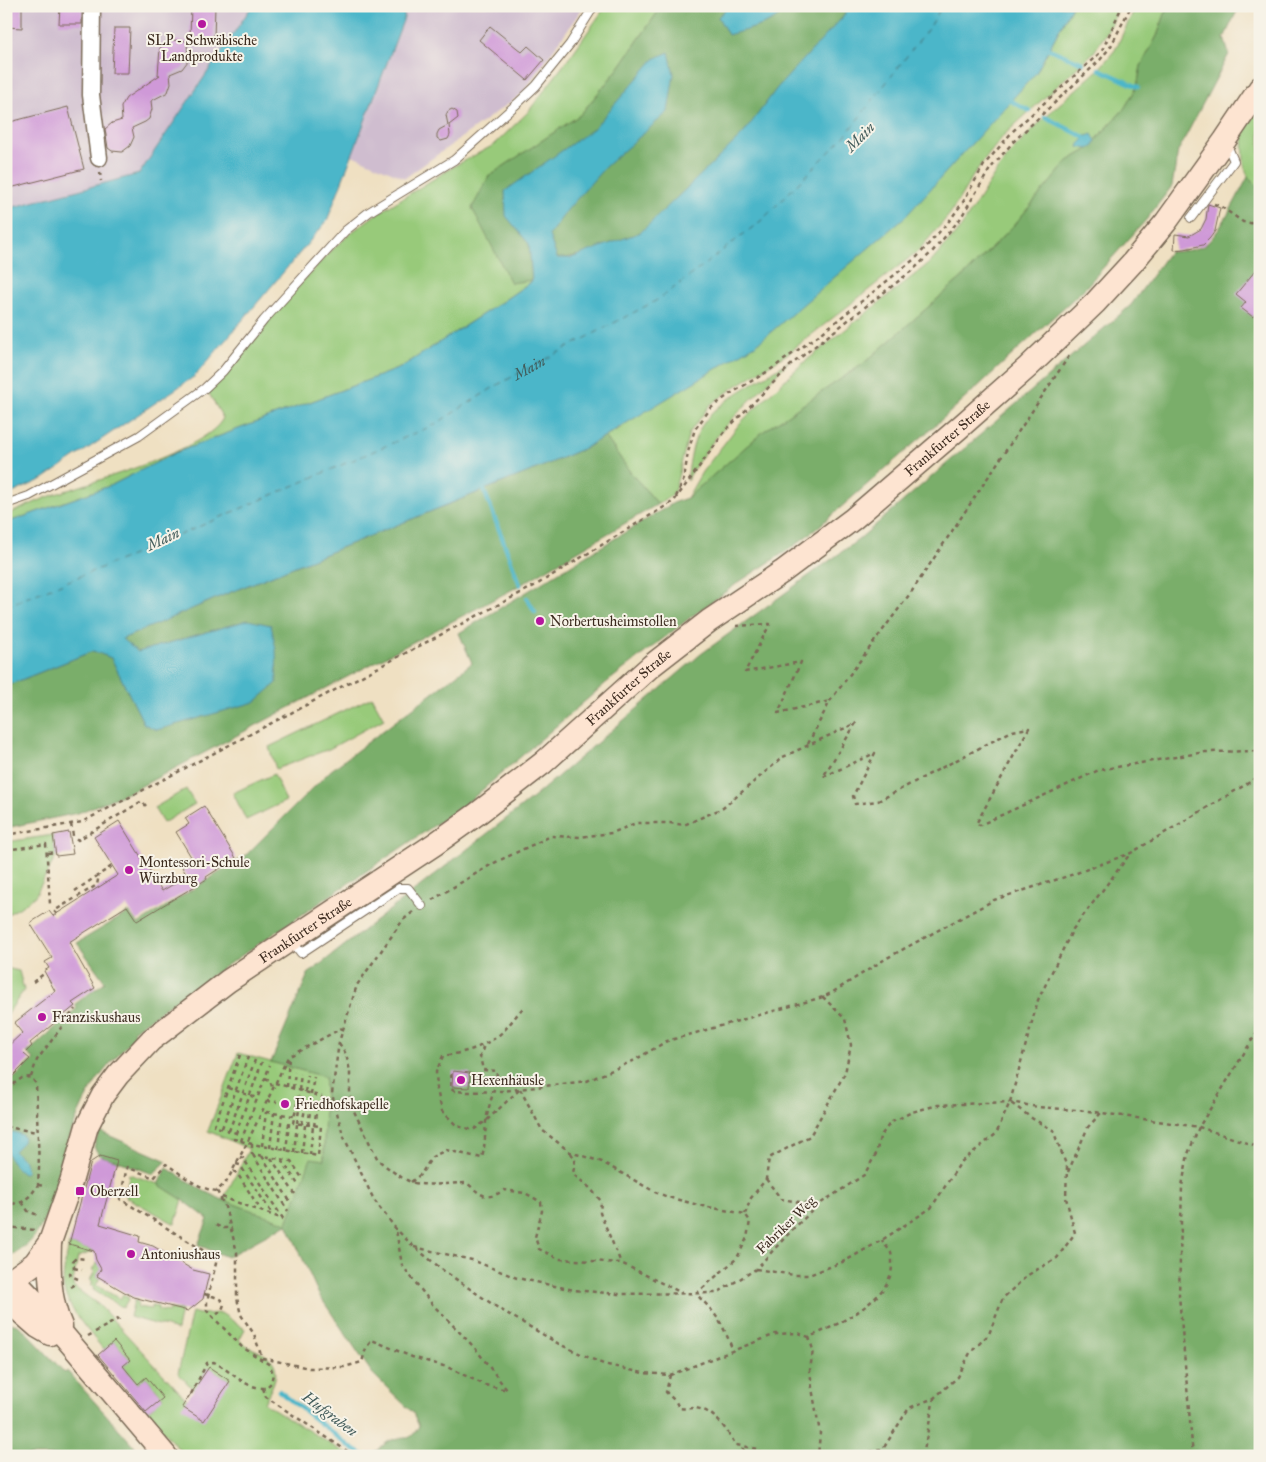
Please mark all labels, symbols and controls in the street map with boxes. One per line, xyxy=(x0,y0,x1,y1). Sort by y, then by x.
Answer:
marker: SLP - Schwäbische Landprodukte xyxy=(196,18,208,30)
place label: SLP - Schwäbische Landprodukte xyxy=(147,32,257,65)
water label: Main xyxy=(840,119,878,157)
water label: Main xyxy=(508,352,549,385)
street label: Frankfurter Straße xyxy=(901,396,994,480)
water label: Main xyxy=(142,524,182,555)
place label: Norbertusheimstollen xyxy=(550,613,677,630)
marker: Norbertusheimstollen xyxy=(534,615,546,627)
street label: Frankfurter Straße xyxy=(582,645,675,729)
place label: Montessori-Schule Würzburg xyxy=(139,854,250,887)
marker: Montessori-Schule Würzburg xyxy=(123,864,135,876)
street label: Frankfurter Straße xyxy=(256,893,355,967)
place label: Franziskushaus xyxy=(52,1009,140,1026)
marker: Franziskushaus xyxy=(36,1011,48,1023)
place label: Hexenhäusle xyxy=(471,1072,544,1089)
marker: Hexenhäusle xyxy=(455,1074,467,1086)
place label: Friedhofskapelle xyxy=(295,1096,389,1113)
marker: Friedhofskapelle xyxy=(279,1098,291,1110)
place label: Oberzell xyxy=(90,1183,139,1200)
marker: Oberzell xyxy=(74,1185,86,1197)
street label: Fabriker Weg xyxy=(753,1192,820,1258)
place label: Antoniushaus xyxy=(140,1246,220,1263)
marker: Antoniushaus xyxy=(125,1248,137,1260)
water label: Hufgraben xyxy=(298,1387,361,1441)

